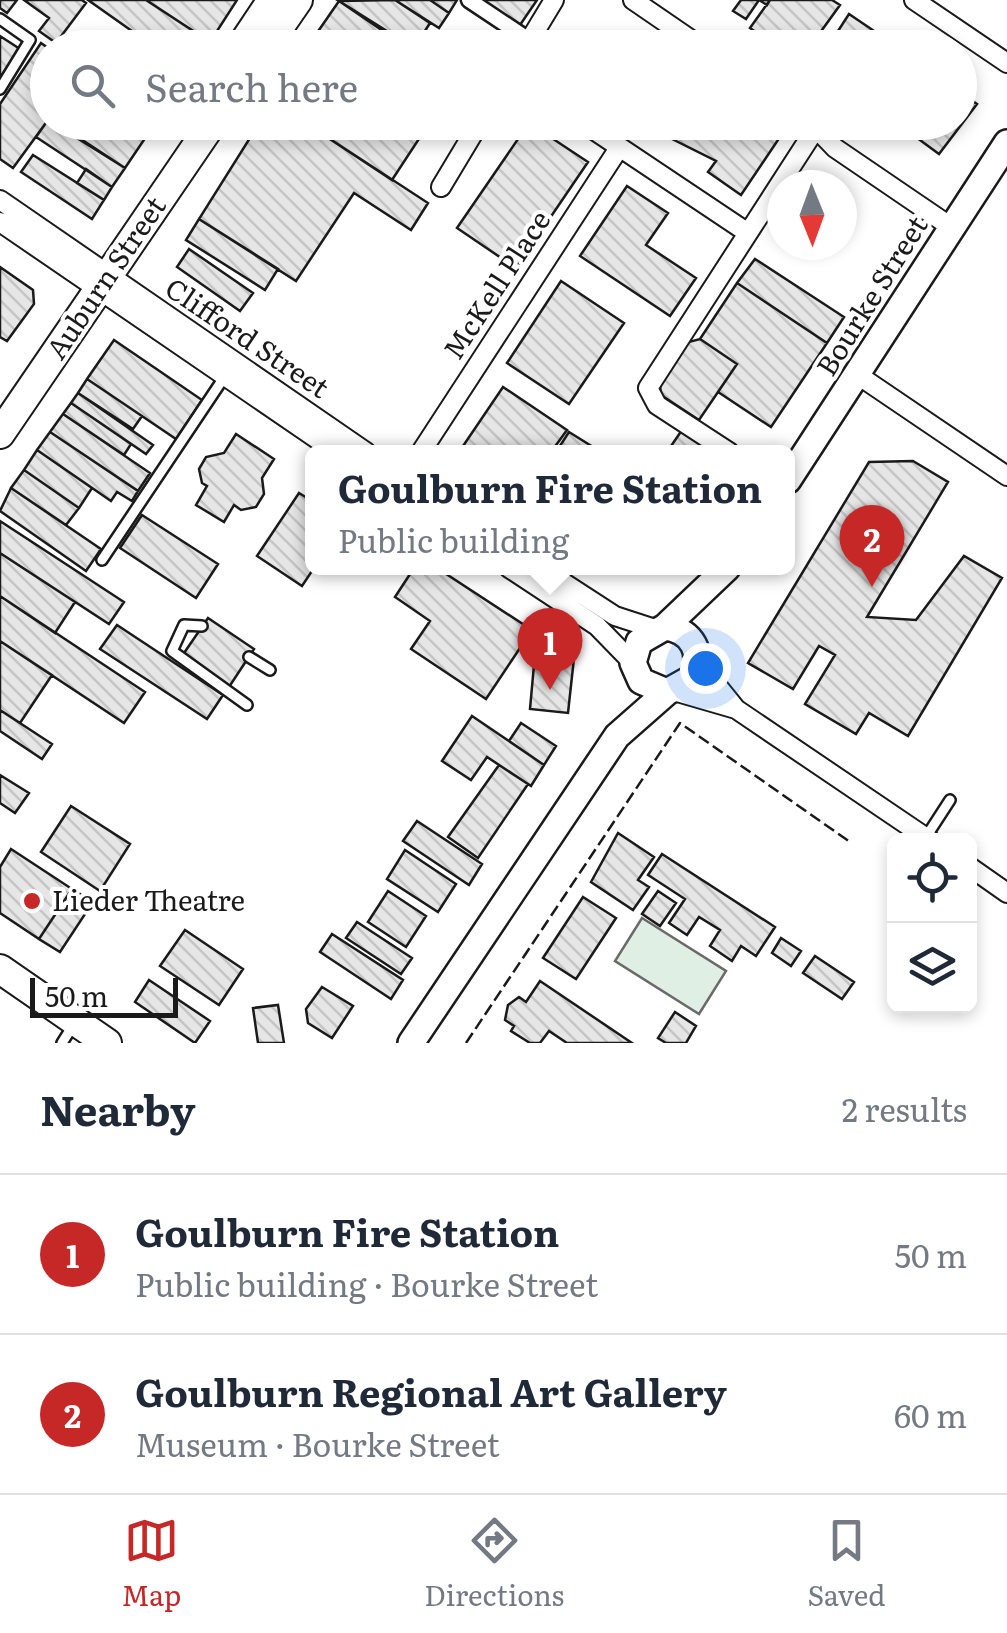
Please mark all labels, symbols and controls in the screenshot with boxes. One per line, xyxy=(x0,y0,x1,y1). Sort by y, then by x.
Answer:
search box xyxy=(30,30,977,140)
text: Search here xyxy=(145,57,358,114)
icon: search xyxy=(65,58,120,113)
north arrow xyxy=(767,170,857,260)
street label: Auburn Street xyxy=(34,186,175,367)
street label: McKell Place xyxy=(431,201,559,367)
street label: Bourke Street xyxy=(804,206,937,383)
street label: Clifford Street xyxy=(158,266,339,407)
popup xyxy=(305,445,795,575)
text: Goulburn Fire Station xyxy=(338,458,762,515)
pin: 2 xyxy=(840,504,904,587)
text: Public building xyxy=(338,515,569,563)
pin: 1 xyxy=(518,608,582,690)
your location xyxy=(680,643,731,694)
map controls xyxy=(887,833,977,1013)
button: locate xyxy=(887,833,977,923)
place label: Lieder Theatre xyxy=(52,878,245,920)
marker: Lieder Theatre xyxy=(21,890,43,912)
button: layers xyxy=(887,923,977,1013)
scale bar xyxy=(30,973,178,1018)
text: 50 m xyxy=(45,974,108,1016)
text: Nearby xyxy=(40,1077,196,1139)
text: 2 results xyxy=(842,1084,967,1132)
text: Goulburn Fire Station xyxy=(135,1202,559,1259)
text: 1 xyxy=(66,1230,79,1278)
text: 50 m xyxy=(895,1230,967,1278)
text: Public building · Bourke Street xyxy=(135,1259,598,1307)
text: Goulburn Regional Art Gallery xyxy=(135,1362,727,1419)
text: 2 xyxy=(64,1390,81,1438)
text: 60 m xyxy=(894,1390,967,1438)
text: Museum · Bourke Street xyxy=(135,1419,500,1467)
tab: Map xyxy=(122,1513,181,1615)
tab: Directions xyxy=(424,1513,564,1615)
tab: Saved xyxy=(807,1513,885,1615)

